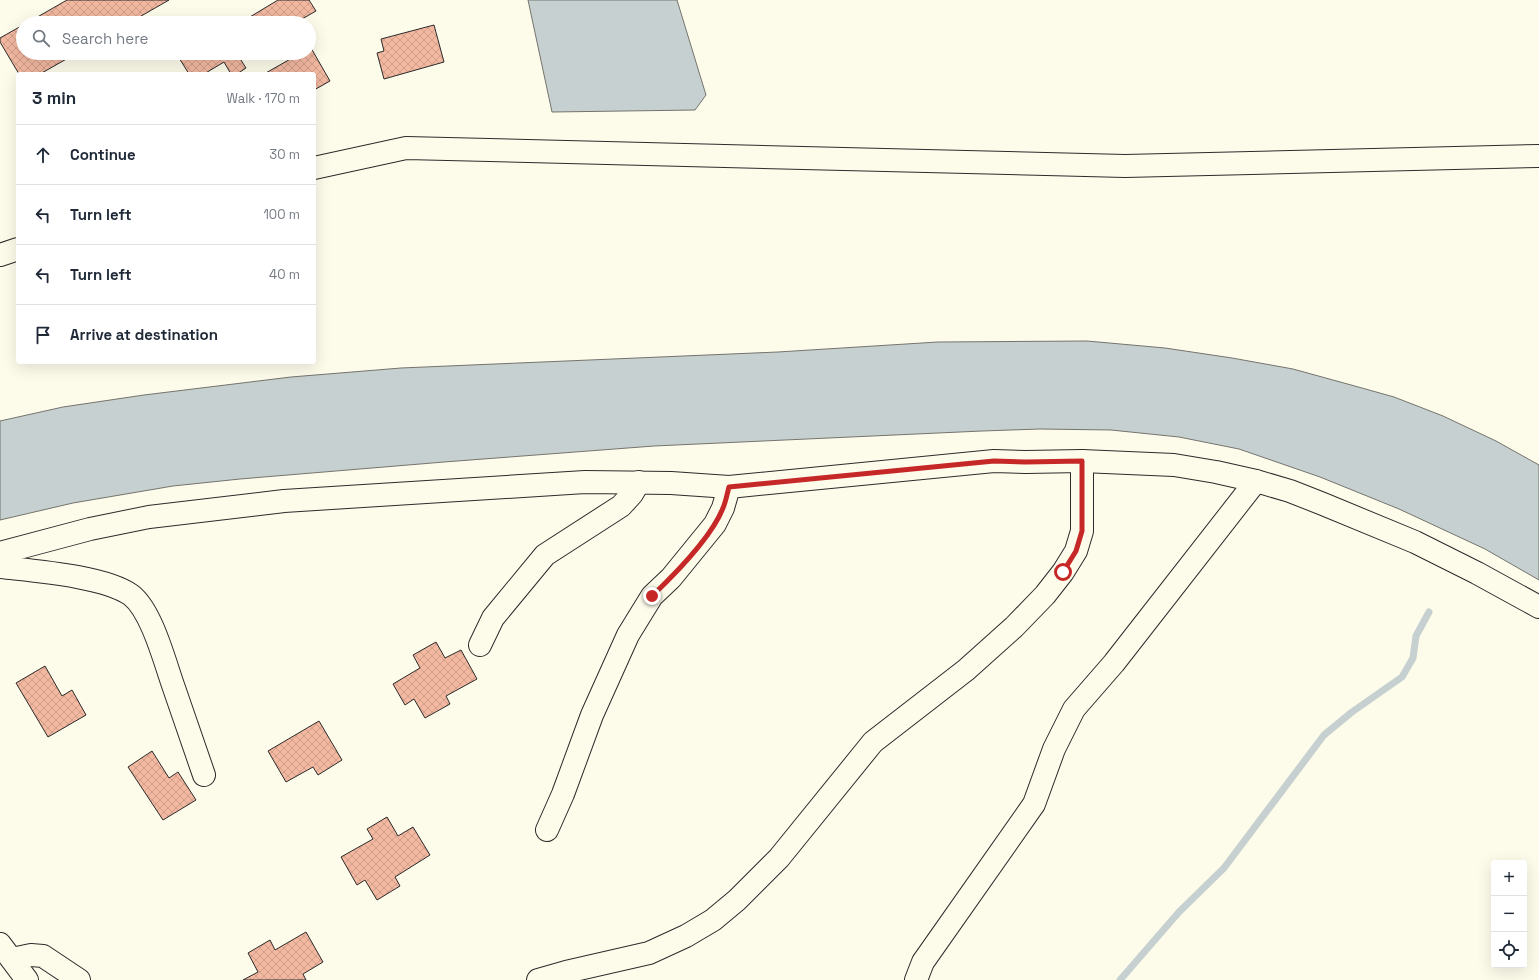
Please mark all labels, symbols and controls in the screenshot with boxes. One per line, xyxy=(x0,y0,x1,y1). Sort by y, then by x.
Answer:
search box xyxy=(16,16,316,60)
icon: search xyxy=(30,27,52,49)
text: Search here xyxy=(62,29,148,48)
text: 3 min xyxy=(32,87,76,109)
text: Walk · 170 m xyxy=(226,90,300,107)
icon: ahead xyxy=(32,144,54,166)
text: Continue xyxy=(70,145,136,164)
text: 30 m xyxy=(269,146,300,163)
icon: left xyxy=(32,204,54,226)
text: Turn left xyxy=(70,205,132,224)
text: 100 m xyxy=(263,206,300,223)
icon: left xyxy=(32,264,54,286)
text: Turn left xyxy=(70,265,132,284)
text: 40 m xyxy=(269,266,300,283)
icon: arrive xyxy=(32,324,54,346)
text: Arrive at destination xyxy=(70,325,218,344)
route start xyxy=(1054,563,1072,581)
route end xyxy=(643,587,661,605)
map controls xyxy=(1491,860,1527,968)
button: + xyxy=(1491,860,1527,896)
button: − xyxy=(1491,896,1527,932)
button: locate xyxy=(1491,932,1527,968)

